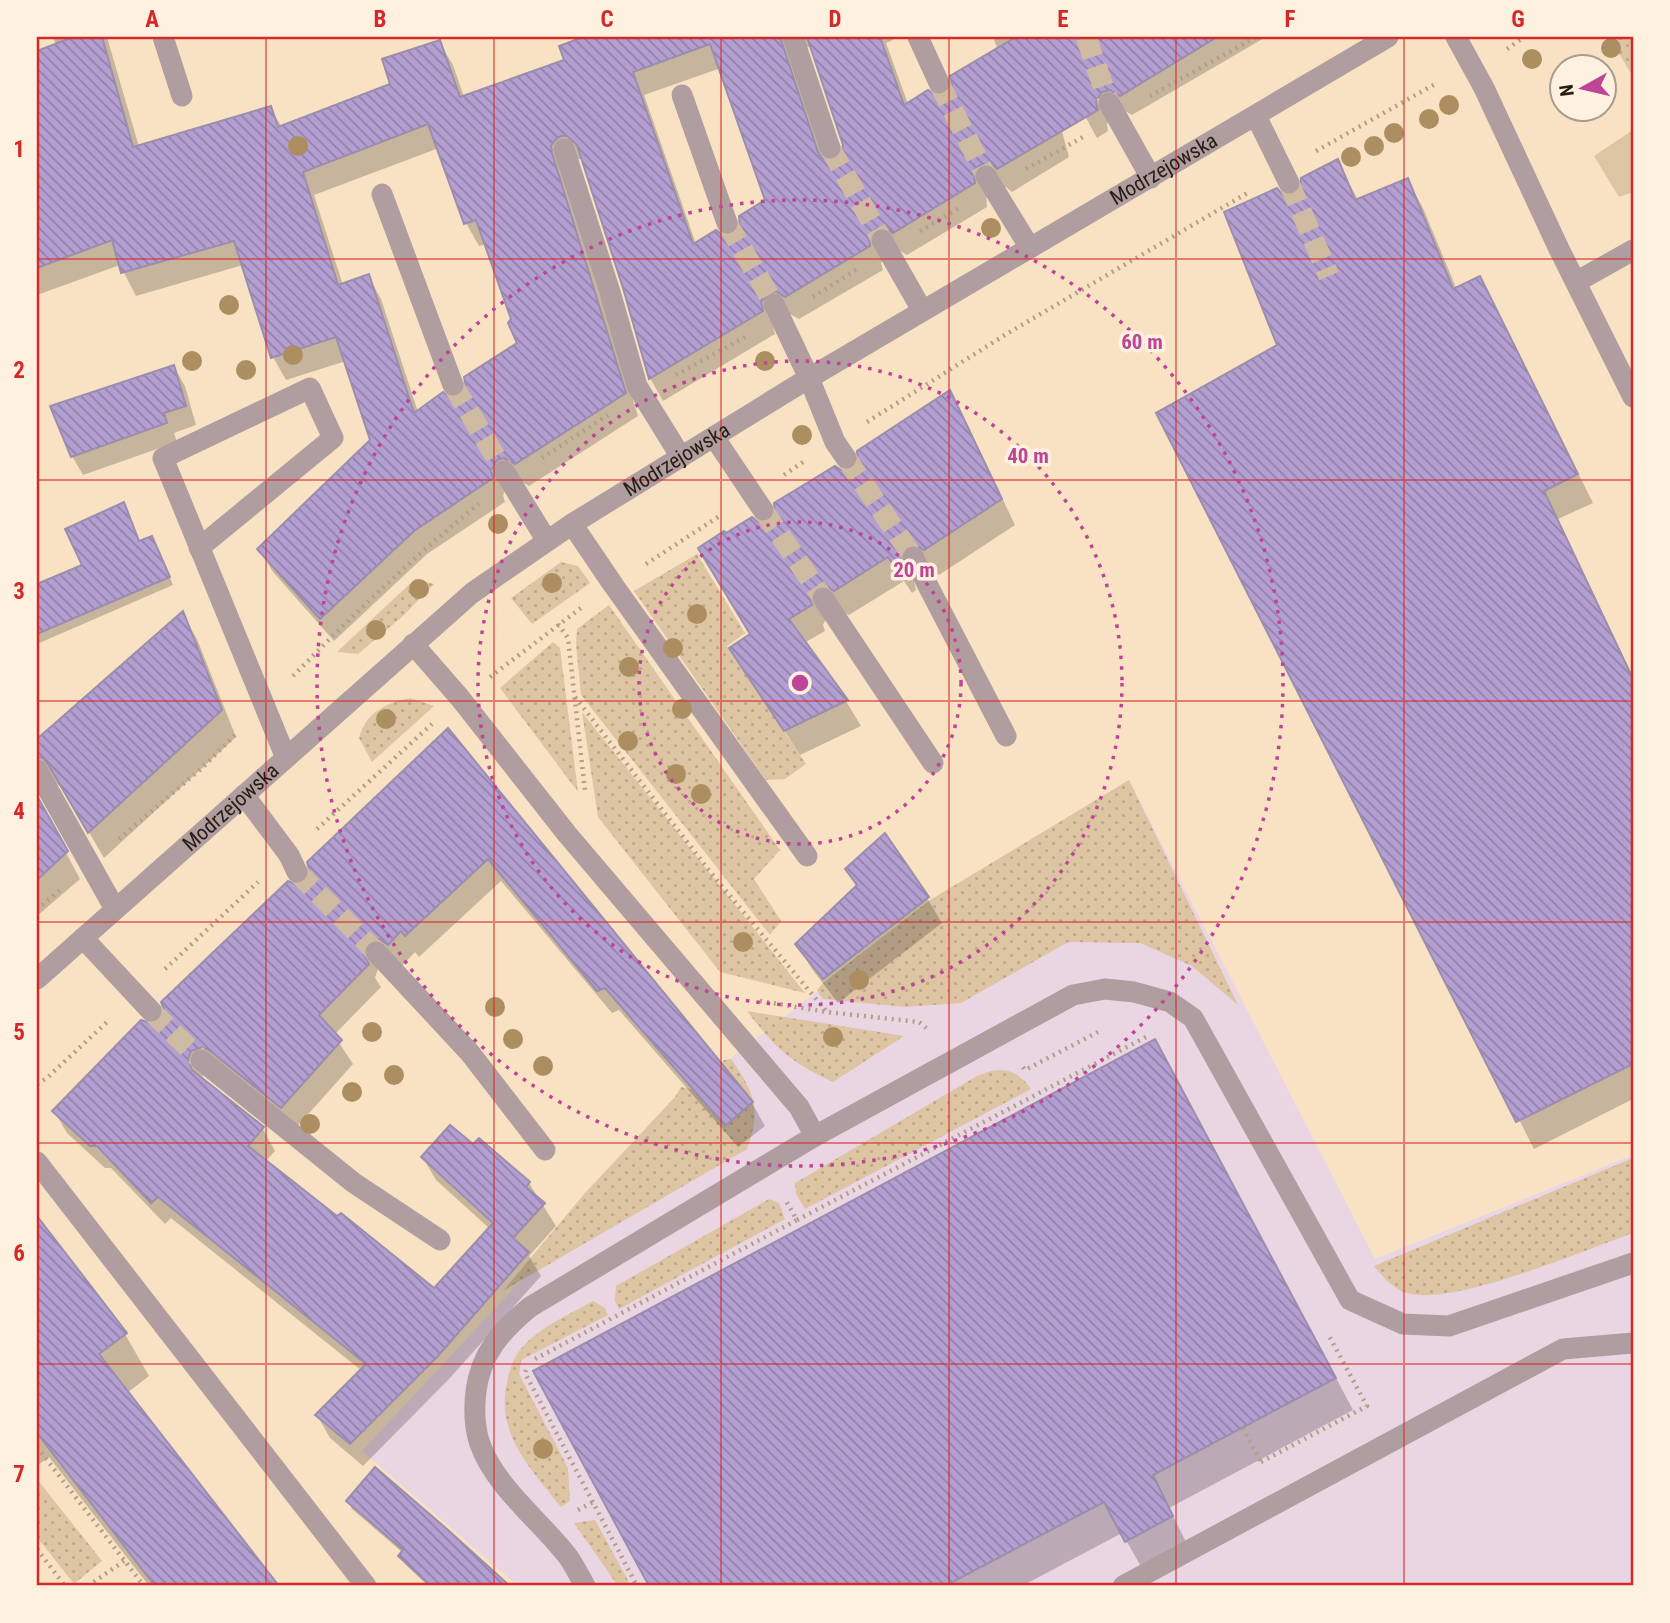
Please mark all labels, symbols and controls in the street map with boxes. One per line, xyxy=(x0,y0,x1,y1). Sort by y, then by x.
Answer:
text: A xyxy=(145,6,159,33)
text: B xyxy=(374,6,386,33)
text: C xyxy=(600,6,614,33)
text: D xyxy=(829,6,842,33)
text: E xyxy=(1057,6,1069,33)
text: F xyxy=(1285,6,1296,33)
text: G xyxy=(1511,6,1525,33)
north arrow xyxy=(1548,52,1618,122)
text: N xyxy=(1554,83,1579,98)
street label: Modrzejowska xyxy=(1106,128,1222,210)
text: 1 xyxy=(13,136,25,163)
text: 60 m xyxy=(1121,330,1163,354)
text: 2 xyxy=(13,357,25,384)
street label: Modrzejowska xyxy=(619,418,734,501)
text: 40 m xyxy=(1007,444,1049,468)
text: 20 m xyxy=(893,558,935,582)
text: 3 xyxy=(13,578,25,605)
centre of rings xyxy=(788,671,812,695)
street label: Modrzejowska xyxy=(178,758,284,856)
text: 4 xyxy=(13,798,25,825)
text: 5 xyxy=(13,1019,25,1046)
text: 6 xyxy=(13,1240,25,1267)
text: 7 xyxy=(13,1461,25,1488)

